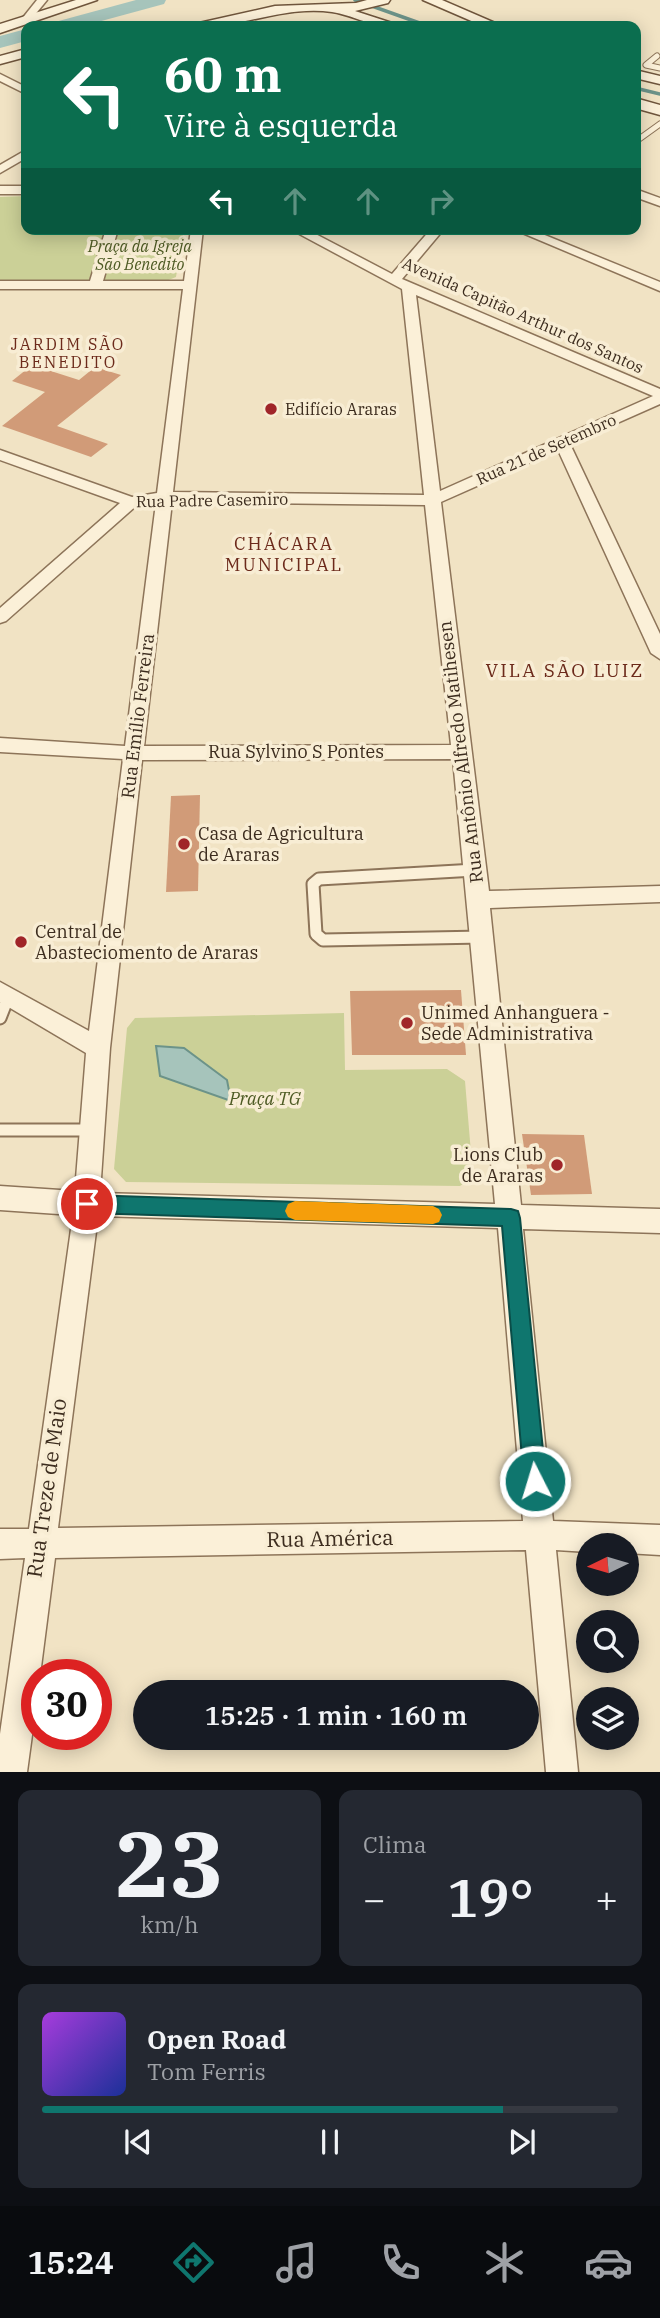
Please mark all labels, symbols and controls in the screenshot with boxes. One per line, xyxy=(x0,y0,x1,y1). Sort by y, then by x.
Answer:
text: 60 m xyxy=(164,42,282,105)
icon: left xyxy=(49,49,140,140)
text: Vire à esquerda xyxy=(164,104,398,146)
icon: left xyxy=(203,182,241,220)
icon: ahead xyxy=(276,182,314,220)
icon: ahead xyxy=(349,182,387,220)
icon: right xyxy=(422,182,460,220)
park label: Praça da Igreja São Benedito xyxy=(87,236,192,274)
street label: Avenida Capitão Arthur dos Santos xyxy=(399,253,647,377)
district label: JARDIM SÃO BENEDITO xyxy=(11,334,125,372)
place label: Edifício Araras xyxy=(285,399,397,419)
marker: Edifício Araras xyxy=(263,401,279,417)
street label: Rua 21 de Setembro xyxy=(473,409,619,489)
street label: Rua Padre Casemiro xyxy=(136,489,288,511)
district label: CHÁCARA MUNICIPAL xyxy=(225,532,343,576)
street label: Rua Antônio Alfredo Matihesen xyxy=(433,620,488,884)
street label: Rua Emílio Ferreira xyxy=(116,632,159,800)
district label: VILA SÃO LUIZ xyxy=(486,658,644,682)
street label: Rua Sylvino S Pontes xyxy=(208,740,384,763)
place label: Casa de Agricultura de Araras xyxy=(198,822,364,866)
marker: Casa de Agricultura de Araras xyxy=(176,836,192,852)
place label: Central de Abasteciomento de Araras xyxy=(35,920,258,964)
marker: Central de Abasteciomento de Araras xyxy=(13,934,29,950)
place label: Unimed Anhanguera - Sede Administrativa xyxy=(421,1001,610,1045)
marker: Unimed Anhanguera - Sede Administrativa xyxy=(399,1015,415,1031)
park label: Praça TG xyxy=(228,1087,302,1110)
place label: Lions Club de Araras xyxy=(453,1143,543,1187)
marker: Lions Club de Araras xyxy=(549,1157,565,1173)
pin xyxy=(57,1174,117,1234)
icon: arrive xyxy=(68,1185,106,1223)
street label: Rua Treze de Maio xyxy=(20,1396,72,1579)
position arrow xyxy=(498,1444,572,1518)
street label: Rua América xyxy=(266,1523,394,1553)
north arrow xyxy=(576,1533,639,1596)
map controls xyxy=(576,1533,639,1750)
button: search xyxy=(576,1610,639,1673)
speed limit sign: 30 xyxy=(21,1659,112,1750)
button: layers xyxy=(576,1687,639,1750)
text: 15:25 · 1 min · 160 m xyxy=(205,1698,467,1732)
text: 23 xyxy=(115,1804,224,1922)
text: Clima xyxy=(363,1829,427,1859)
text: 19° xyxy=(447,1864,534,1931)
text: − xyxy=(363,1874,386,1923)
text: + xyxy=(595,1874,618,1923)
text: km/h xyxy=(140,1909,199,1939)
text: Open Road xyxy=(147,2022,286,2056)
text: Tom Ferris xyxy=(147,2056,266,2086)
icon: previous xyxy=(119,2123,157,2161)
icon: pause xyxy=(311,2123,349,2161)
icon: next xyxy=(503,2123,541,2161)
icon: directions xyxy=(169,2238,218,2287)
icon: music xyxy=(272,2238,321,2287)
icon: phone xyxy=(376,2238,425,2287)
icon: climate xyxy=(480,2238,529,2287)
icon: car xyxy=(584,2238,633,2287)
text: 15:24 xyxy=(27,2241,114,2283)

